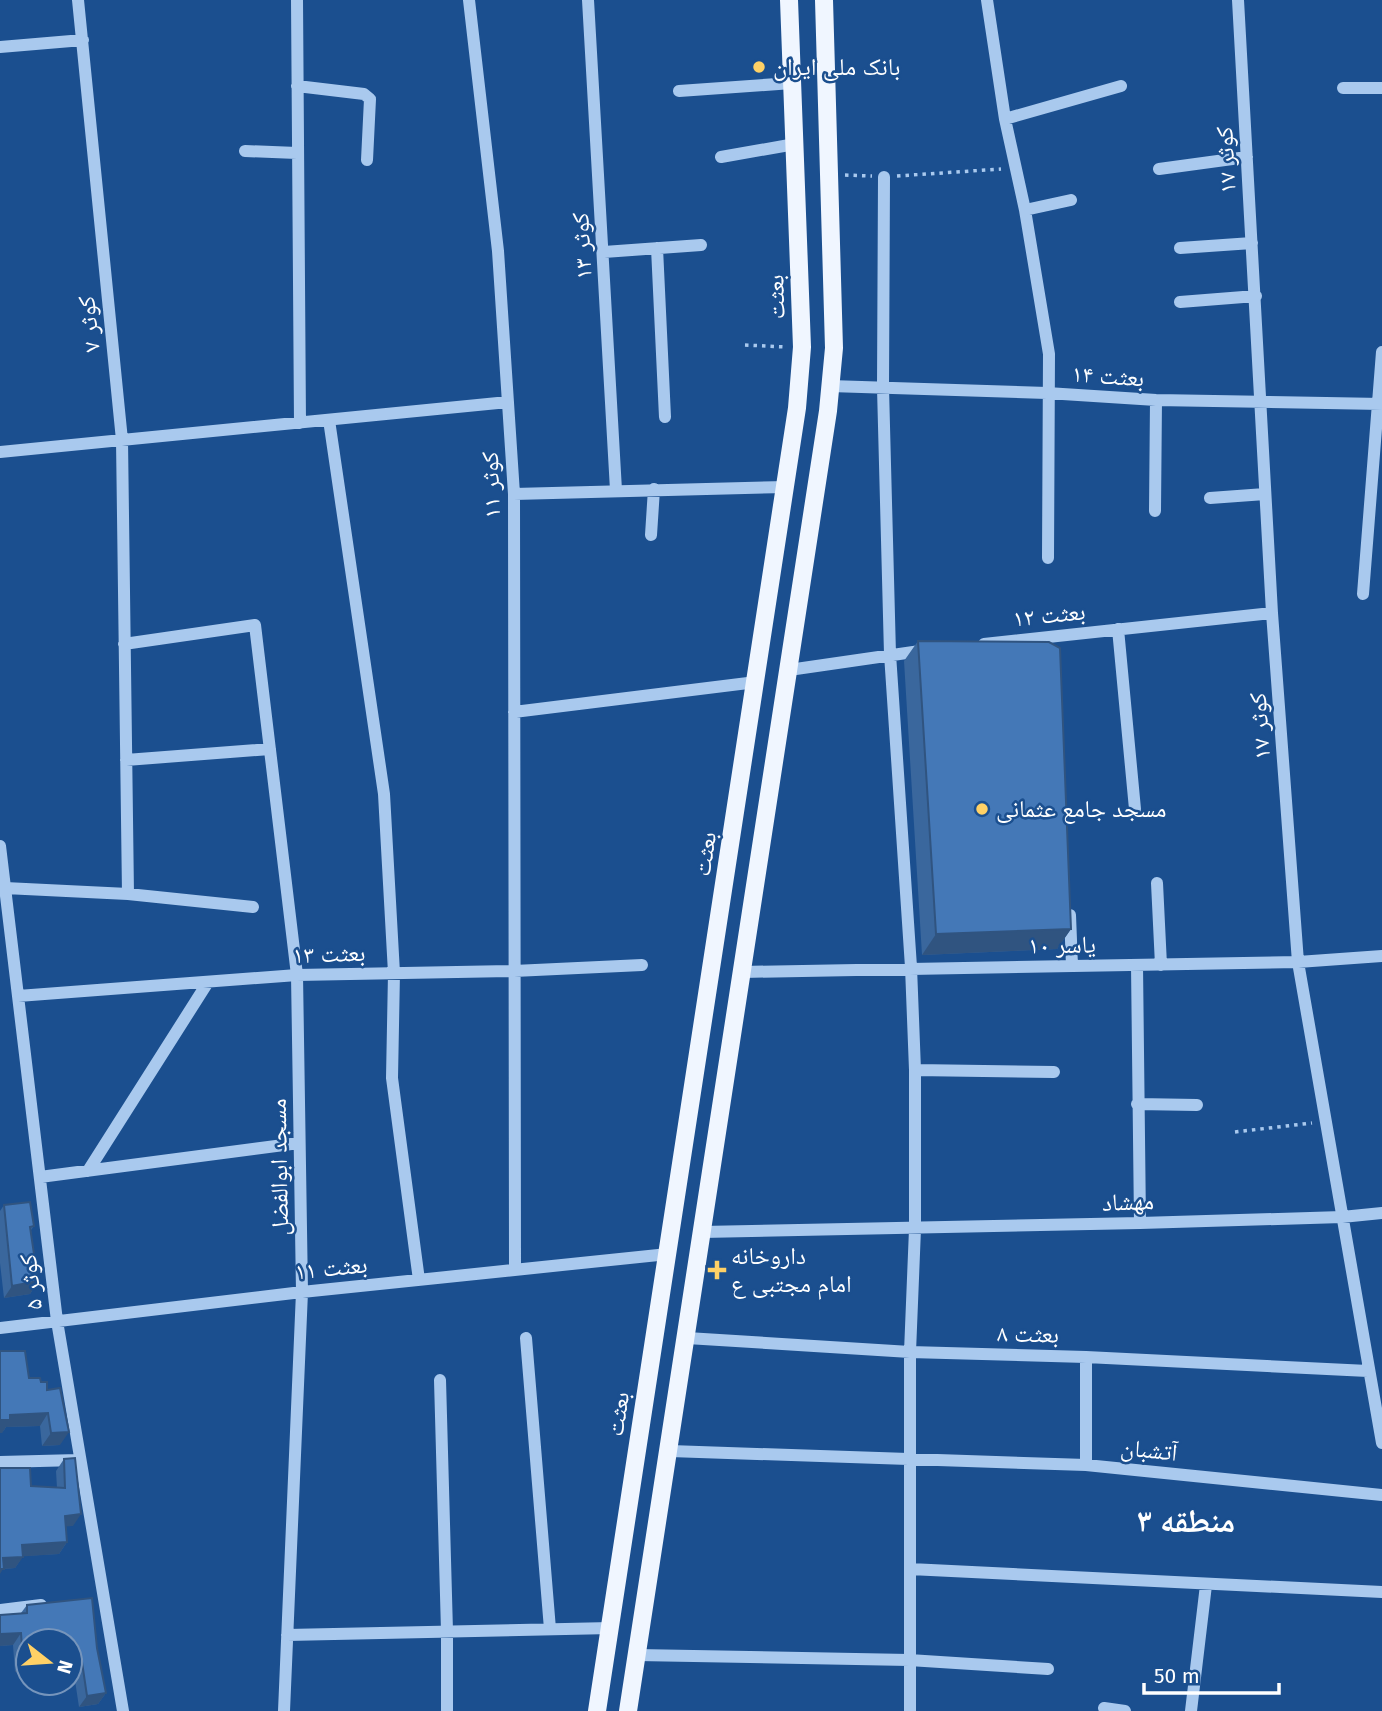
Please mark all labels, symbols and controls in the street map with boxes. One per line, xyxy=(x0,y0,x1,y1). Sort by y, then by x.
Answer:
place label: بانک ملی ایران xyxy=(773,53,900,81)
marker: بانک ملی ایران xyxy=(751,59,767,75)
street label: کوثر ۱۷ xyxy=(1210,126,1242,194)
street label: کوثر ۱۳ xyxy=(566,212,598,280)
street label: بعثت xyxy=(761,274,791,320)
street label: کوثر ۷ xyxy=(72,295,106,353)
street label: بعثت ۱۴ xyxy=(1071,359,1145,393)
street label: کوثر ۱۱ xyxy=(476,451,506,519)
street label: بعثت ۱۲ xyxy=(1011,597,1087,633)
street label: کوثر ۱۷ xyxy=(1244,692,1276,760)
place label: مسجد جامع عثمانی xyxy=(996,795,1167,824)
marker: مسجد جامع عثمانی xyxy=(974,801,990,817)
street label: بعثت xyxy=(688,830,722,878)
street label: یاسر ۱۰ xyxy=(1028,930,1096,960)
street label: بعثت ۱۳ xyxy=(292,939,366,969)
street label: مسجد ابوالفضل xyxy=(264,1098,294,1236)
street label: مهشاد xyxy=(1102,1187,1154,1217)
place label: داروخانه امام مجتبی ع xyxy=(731,1242,852,1300)
street label: بعثت ۱۱ xyxy=(293,1250,369,1286)
street label: کوثر ۵ xyxy=(14,1252,48,1312)
marker: داروخانه امام مجتبی ع xyxy=(709,1262,725,1278)
street label: بعثت ۸ xyxy=(997,1319,1059,1349)
street label: بعثت xyxy=(601,1390,635,1438)
street label: آتشبان xyxy=(1119,1433,1180,1467)
district label: منطقه ۳ xyxy=(1137,1502,1235,1540)
north arrow xyxy=(14,1627,84,1697)
scale bar xyxy=(1144,1652,1279,1696)
text: N xyxy=(52,1657,78,1676)
text: 50 m xyxy=(1154,1663,1200,1689)

